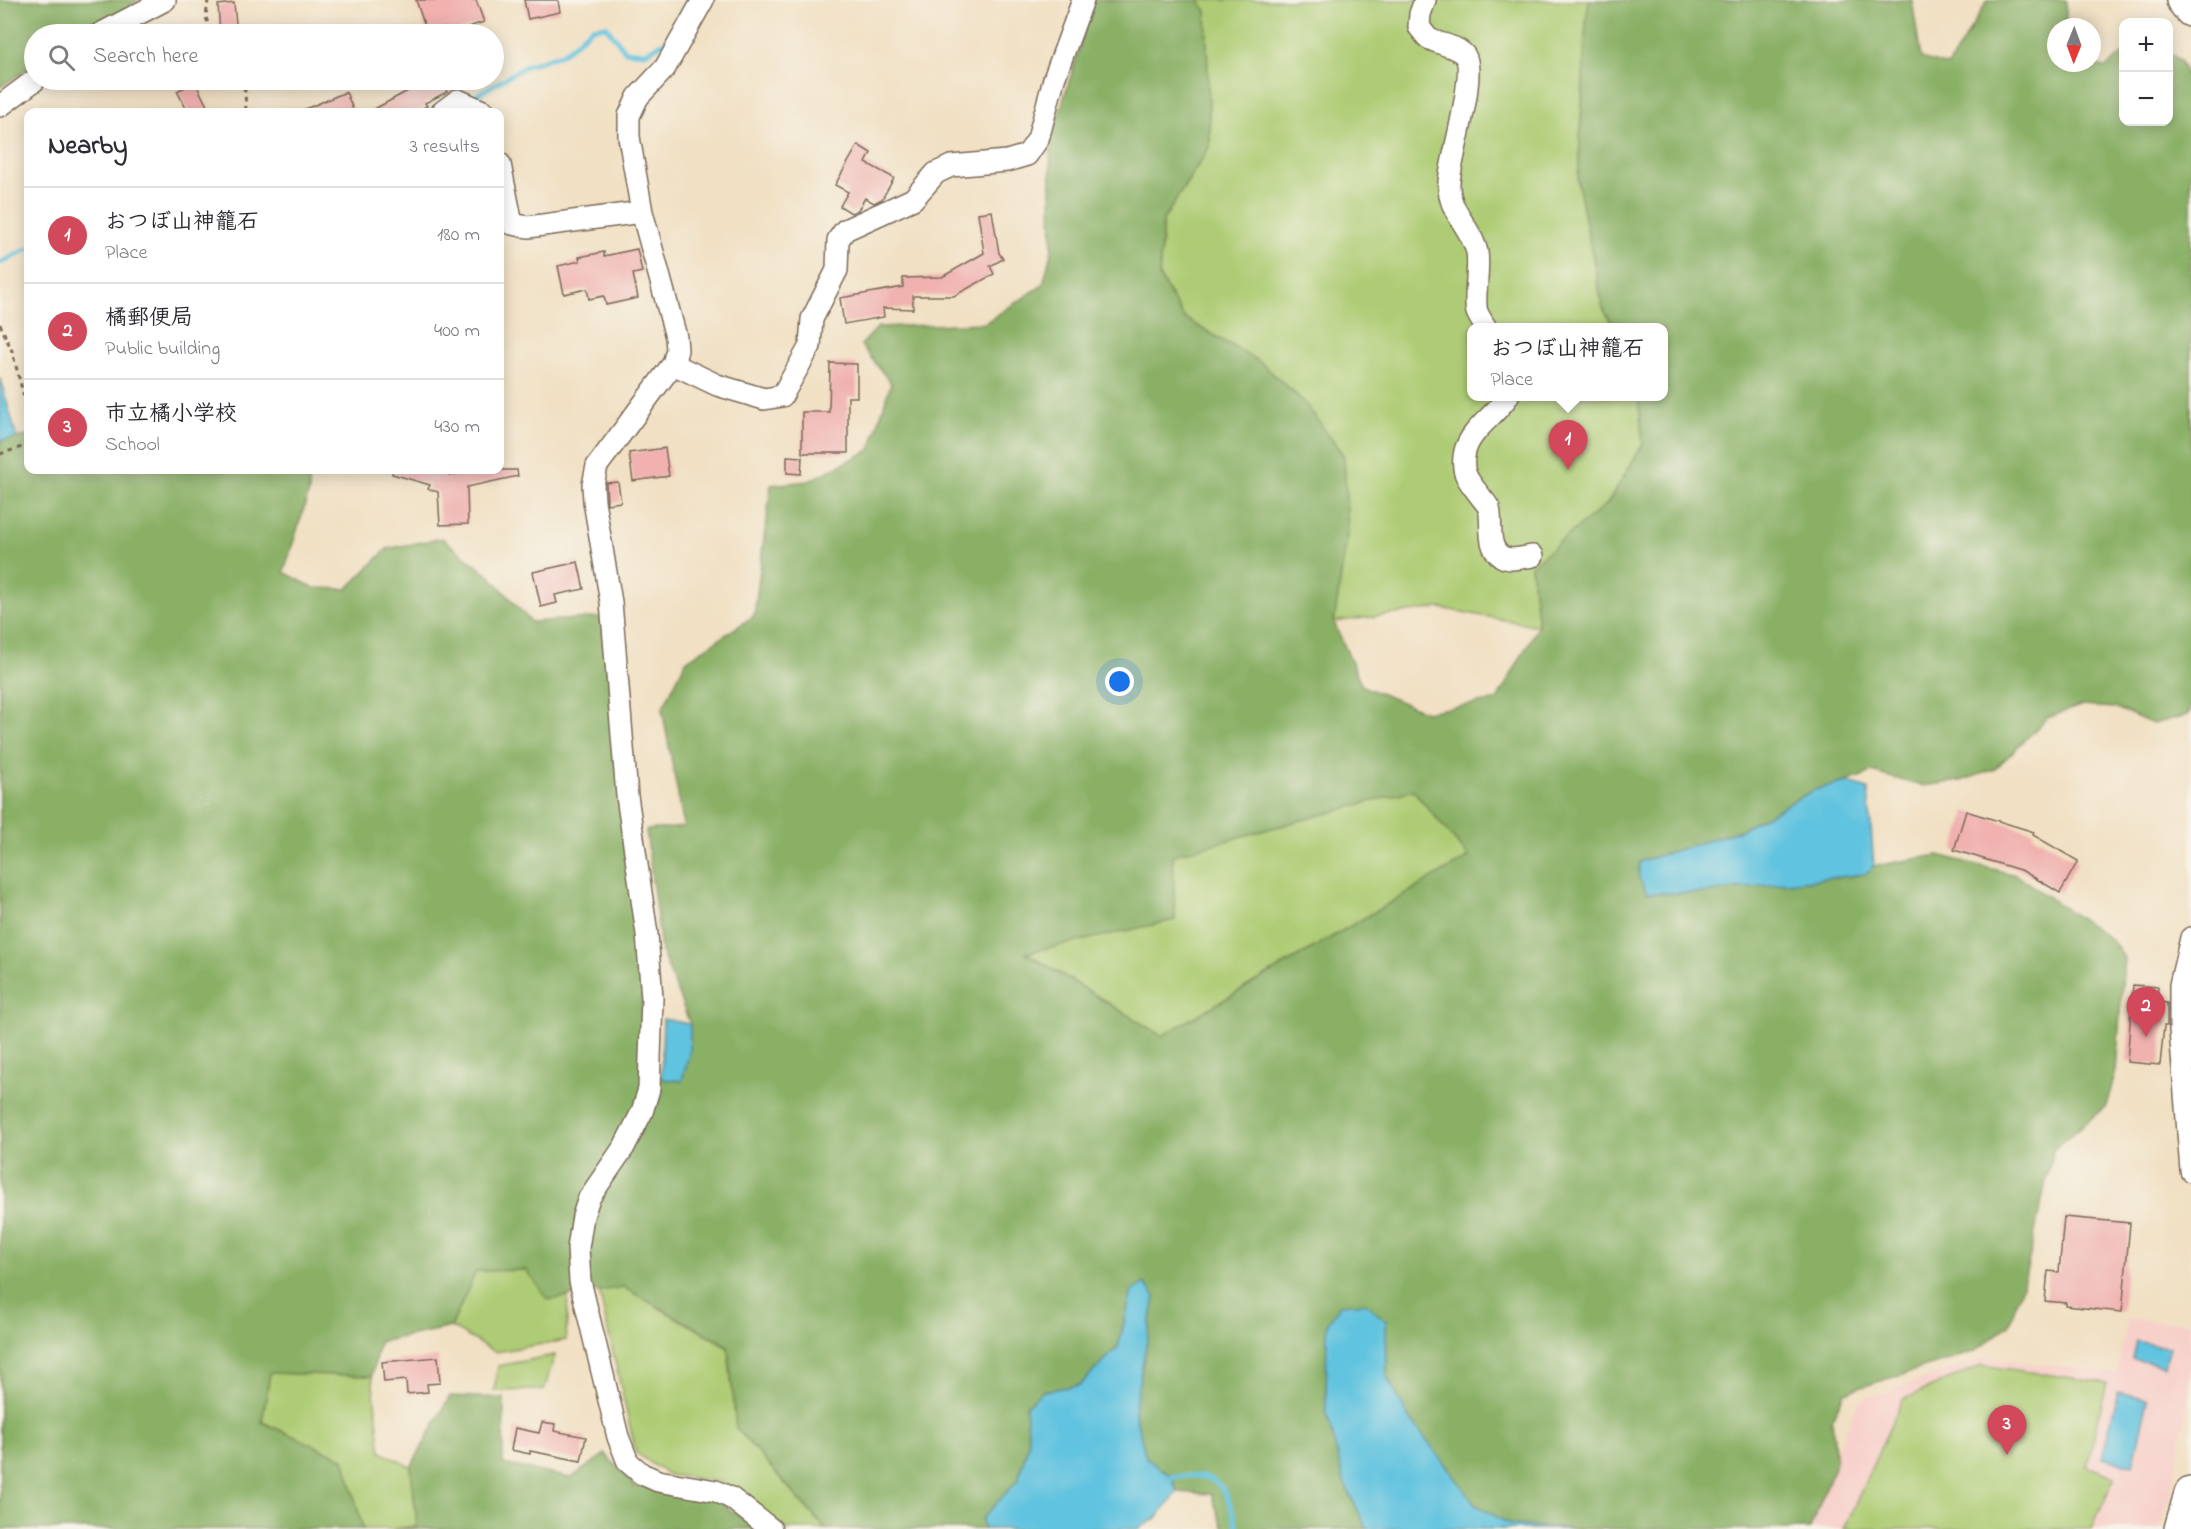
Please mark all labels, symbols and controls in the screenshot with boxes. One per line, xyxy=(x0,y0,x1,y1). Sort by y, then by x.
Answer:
north arrow xyxy=(2047,18,2101,72)
map controls xyxy=(2119,18,2173,126)
button: + xyxy=(2119,18,2173,72)
search box xyxy=(24,24,504,90)
icon: search xyxy=(45,41,78,74)
text: Search here xyxy=(93,41,198,73)
button: − xyxy=(2119,72,2173,126)
text: Nearby xyxy=(48,128,127,166)
text: 3 results xyxy=(410,133,480,162)
text: おつぼ山神籠石 xyxy=(105,207,259,239)
text: 1 xyxy=(64,221,71,250)
text: 180 m xyxy=(437,221,480,250)
text: Place xyxy=(105,239,147,268)
text: 橘郵便局 xyxy=(105,303,193,335)
text: 2 xyxy=(63,317,72,346)
text: 400 m xyxy=(434,317,480,346)
popup xyxy=(1467,323,1668,401)
text: おつぼ山神籠石 xyxy=(1490,334,1645,366)
text: Public building xyxy=(105,335,220,364)
text: Place xyxy=(1490,366,1533,395)
text: 市立橘小学校 xyxy=(105,399,237,431)
text: 3 xyxy=(63,413,72,442)
text: 430 m xyxy=(434,413,480,442)
pin: 1 xyxy=(1548,420,1588,470)
text: School xyxy=(105,431,160,460)
your location xyxy=(1105,667,1134,696)
pin: 2 xyxy=(2126,988,2166,1037)
pin: 3 xyxy=(1988,1406,2026,1455)

